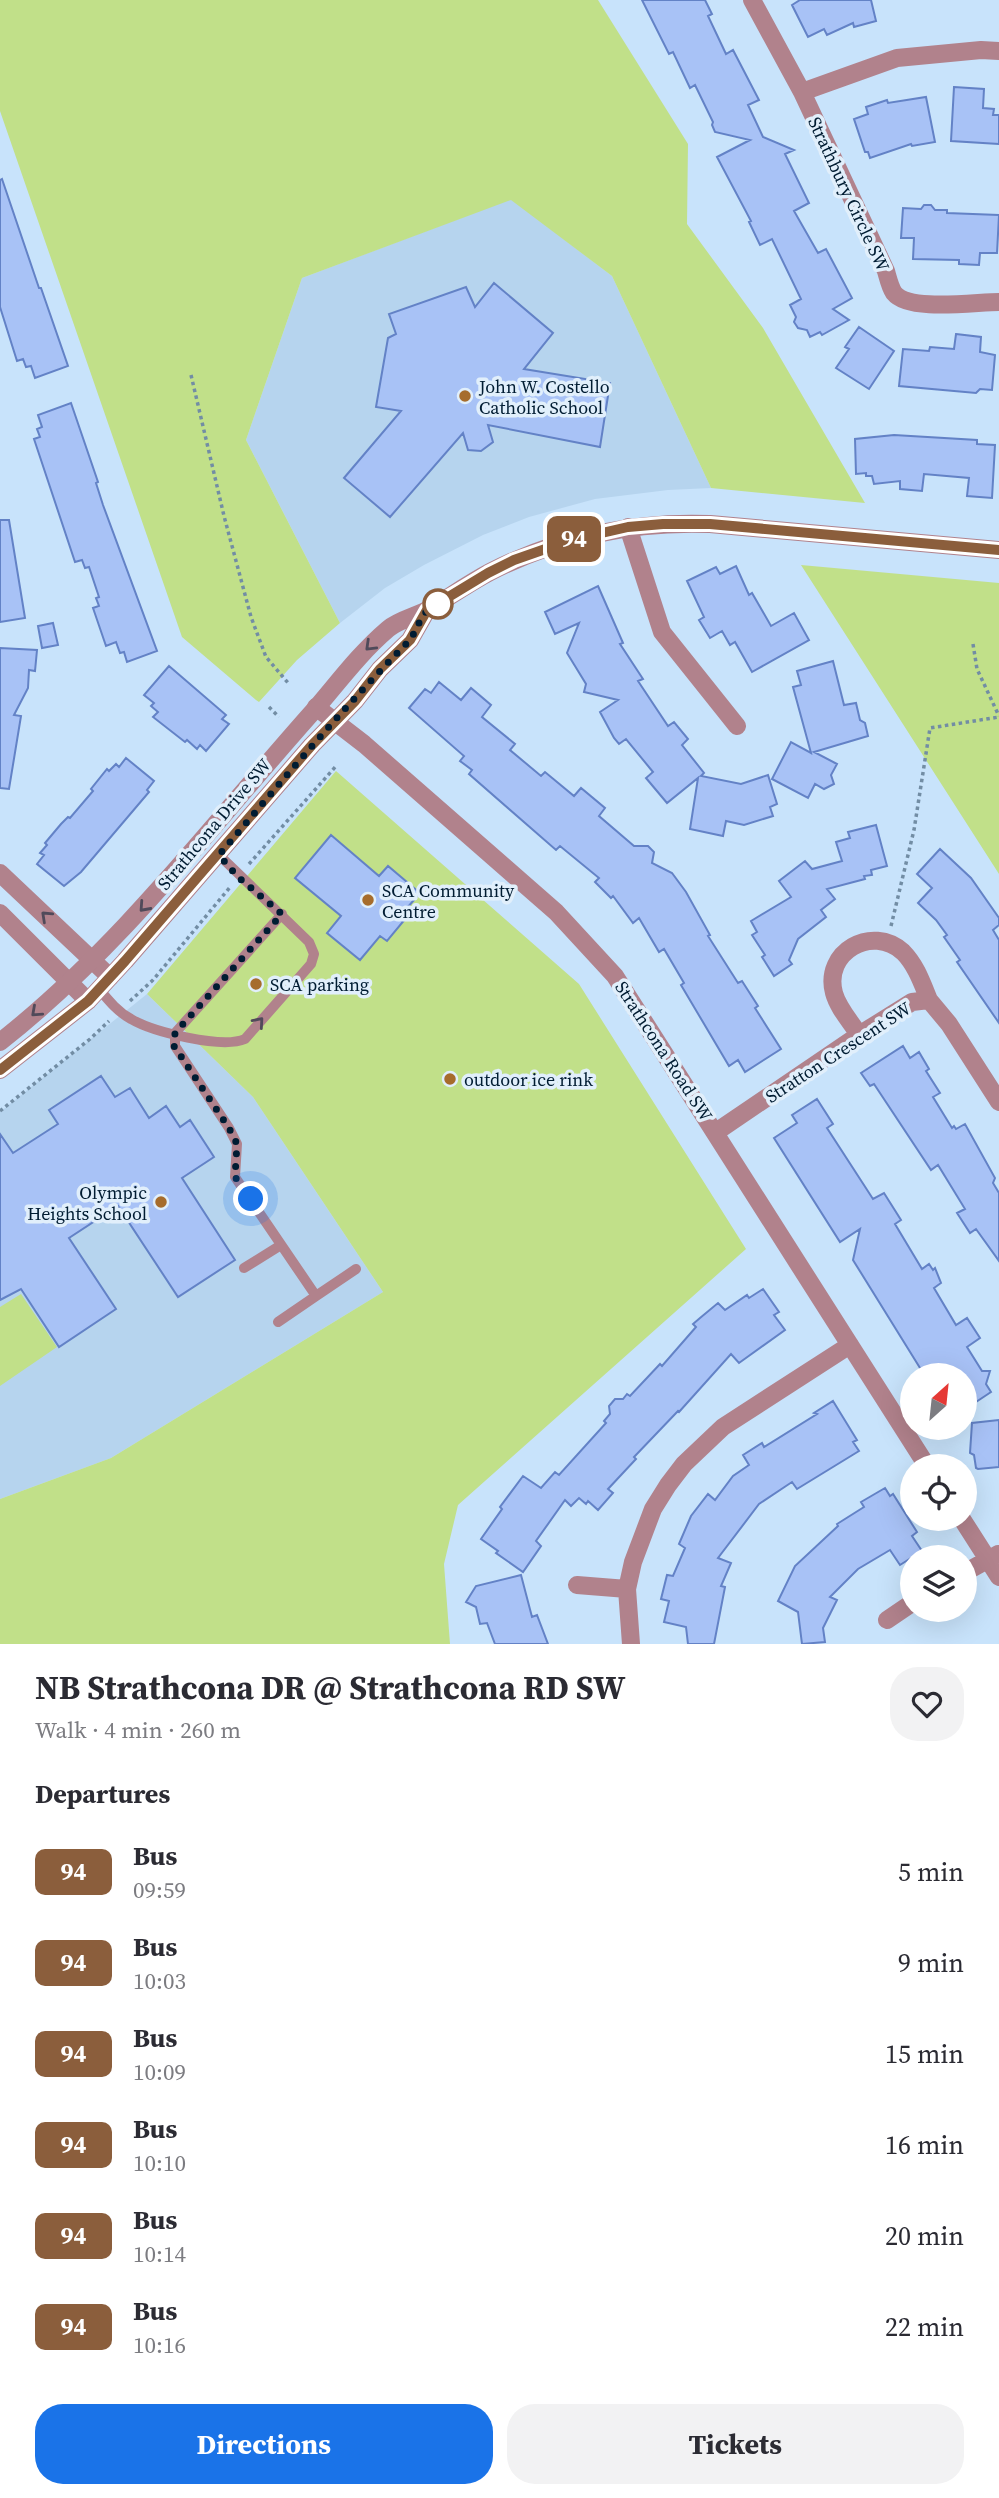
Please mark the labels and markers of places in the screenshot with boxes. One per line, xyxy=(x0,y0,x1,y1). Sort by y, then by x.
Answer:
place label: John W. Costello Catholic School xyxy=(478,374,610,420)
marker: John W. Costello Catholic School xyxy=(457,388,473,404)
unlabelled marker xyxy=(423,589,453,619)
place label: SCA Community Centre xyxy=(382,878,515,924)
marker: SCA Community Centre xyxy=(360,892,376,908)
place label: SCA parking xyxy=(270,972,369,997)
marker: SCA parking xyxy=(248,976,264,992)
place label: outdoor ice rink xyxy=(464,1067,593,1092)
marker: outdoor ice rink xyxy=(442,1071,458,1087)
place label: Olympic Heights School xyxy=(27,1180,147,1226)
marker: Olympic Heights School xyxy=(153,1194,169,1210)

